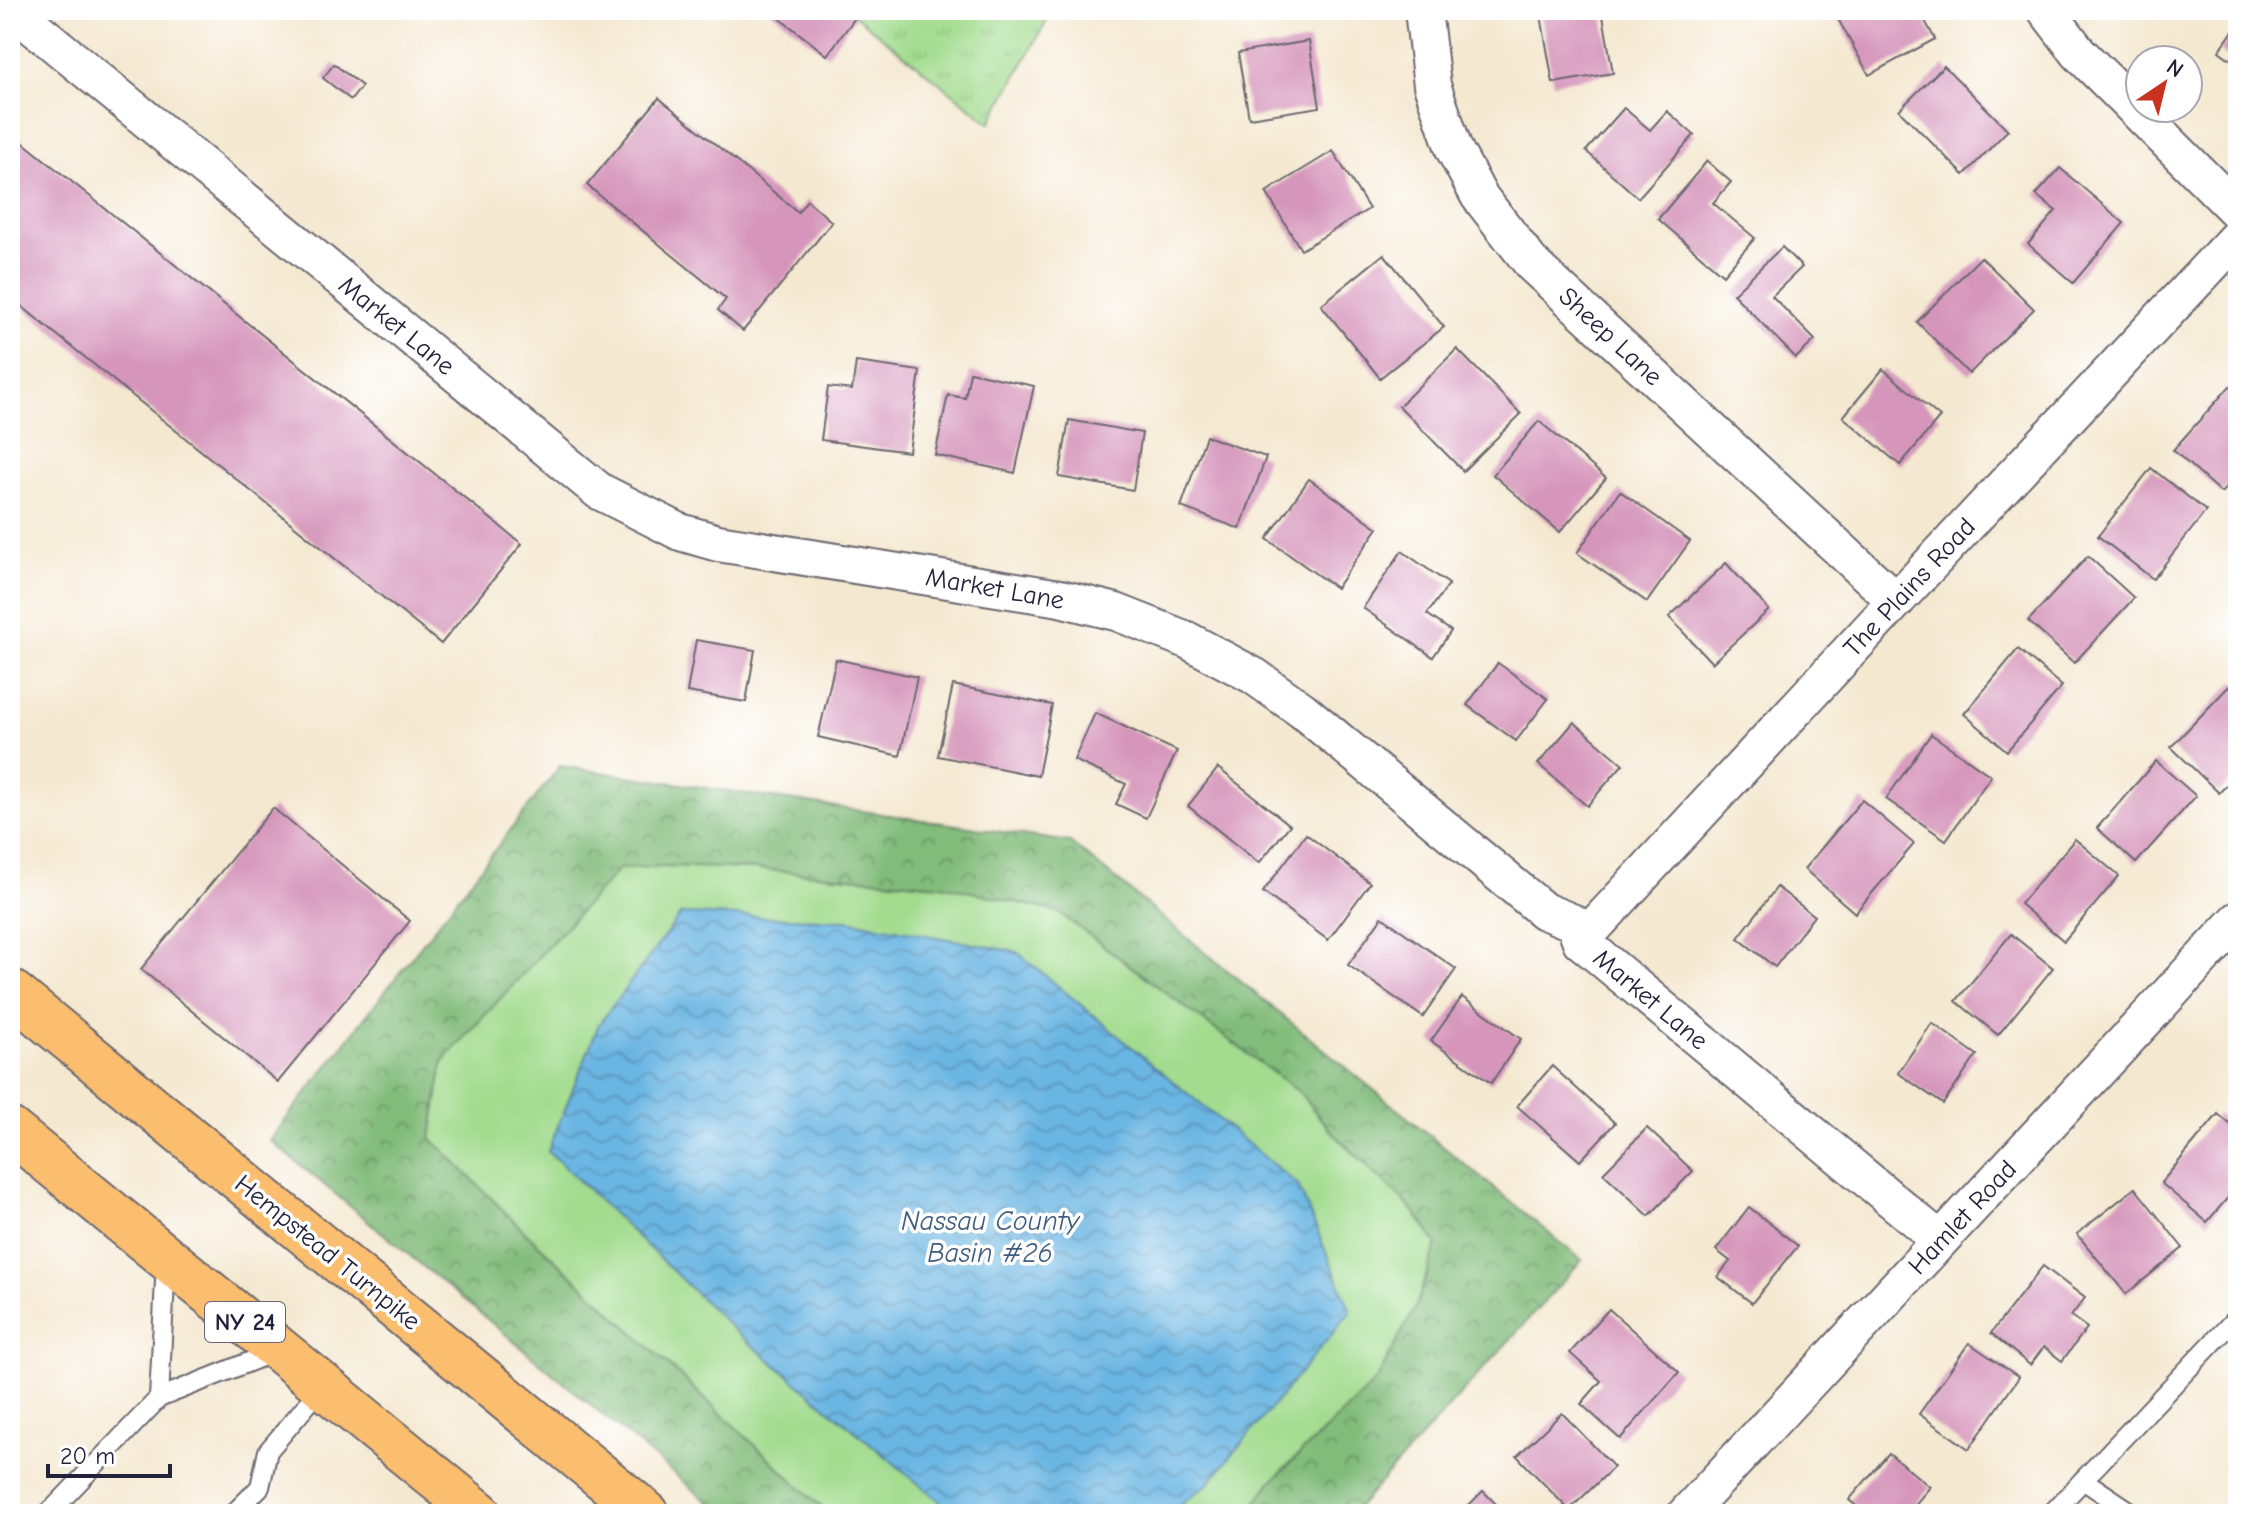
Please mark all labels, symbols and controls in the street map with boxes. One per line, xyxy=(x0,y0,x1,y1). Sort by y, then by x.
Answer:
north arrow xyxy=(2124,44,2204,124)
text: N xyxy=(2162,54,2188,83)
street label: Market Lane xyxy=(332,270,460,382)
street label: Sheep Lane xyxy=(1552,281,1668,392)
street label: The Plains Road xyxy=(1838,512,1982,663)
street label: Market Lane xyxy=(923,562,1066,616)
street label: Market Lane xyxy=(1587,943,1714,1056)
street label: Hamlet Road xyxy=(1902,1155,2023,1281)
street label: Hempstead Turnpike xyxy=(229,1169,426,1337)
water label: Nassau County Basin #26 xyxy=(901,1205,1080,1269)
road number: NY 24 xyxy=(205,1302,285,1342)
scale bar xyxy=(48,1428,170,1478)
text: 20 m xyxy=(60,1442,115,1470)

